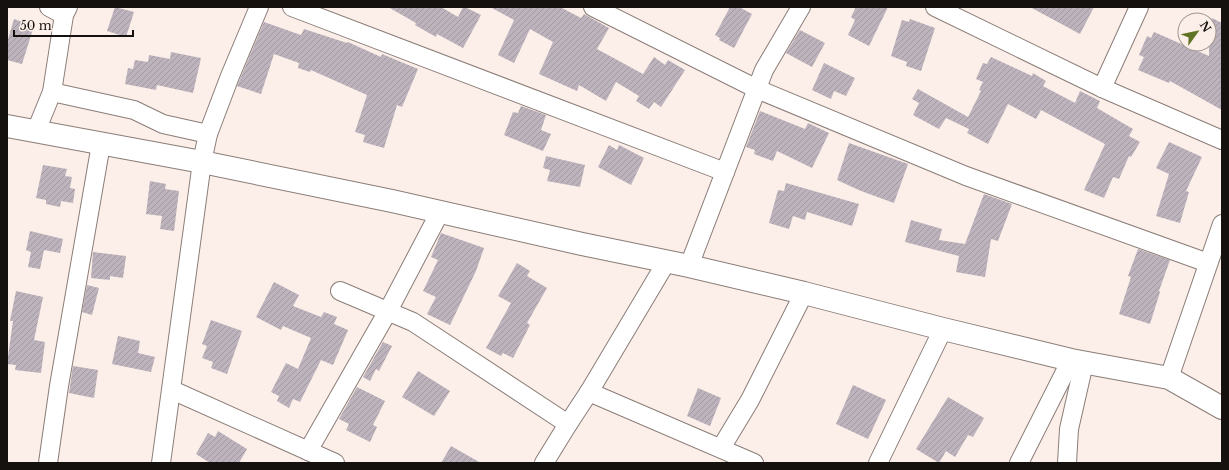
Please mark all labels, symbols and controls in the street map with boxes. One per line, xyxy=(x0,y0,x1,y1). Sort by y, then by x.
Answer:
scale bar xyxy=(14,12,133,38)
north arrow xyxy=(1177,12,1217,52)
text: 50 m xyxy=(20,18,52,33)
text: N xyxy=(1197,18,1214,35)

